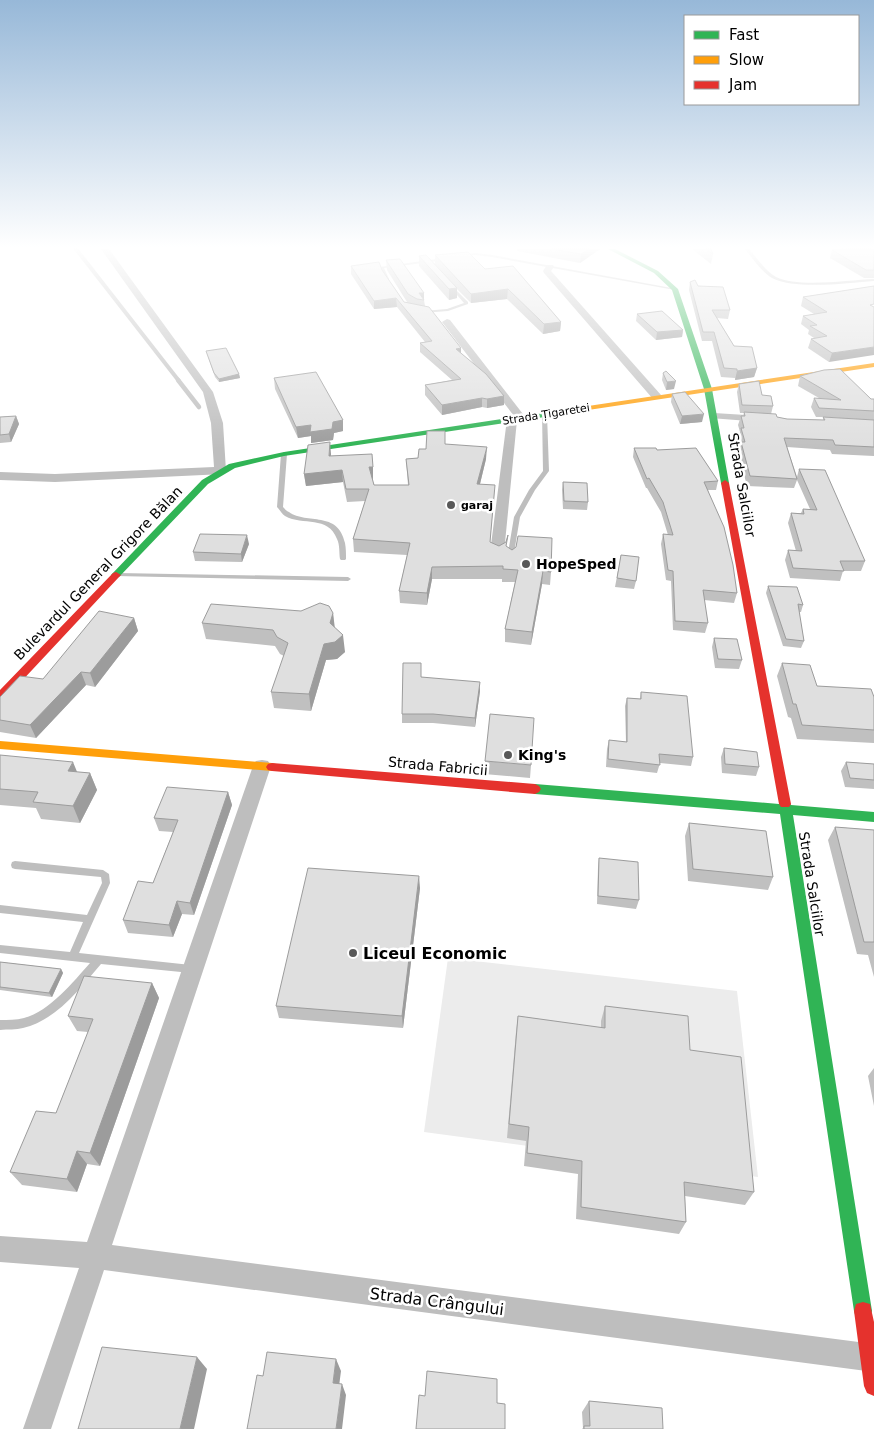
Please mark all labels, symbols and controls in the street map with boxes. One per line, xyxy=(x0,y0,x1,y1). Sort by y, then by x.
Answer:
legend xyxy=(684,15,859,105)
text: Fast xyxy=(729,26,759,44)
text: Slow xyxy=(729,51,764,69)
text: Jam xyxy=(728,76,757,94)
street label: Strada Țigaretei xyxy=(501,401,591,428)
street label: Strada Salciilor xyxy=(725,432,759,539)
street label: Bulevardul General Grigore Bălan xyxy=(11,483,185,663)
marker: garaj xyxy=(445,499,457,511)
place label: garaj xyxy=(461,499,493,512)
place label: HopeSped xyxy=(536,556,616,572)
marker: HopeSped xyxy=(520,558,532,570)
place label: King's xyxy=(518,747,566,763)
marker: King's xyxy=(502,749,514,761)
street label: Strada Fabricii xyxy=(388,754,488,778)
street label: Strada Salciilor xyxy=(796,831,828,938)
place label: Liceul Economic xyxy=(363,944,507,963)
marker: Liceul Economic xyxy=(347,947,359,959)
street label: Strada Crângului xyxy=(369,1284,505,1319)

